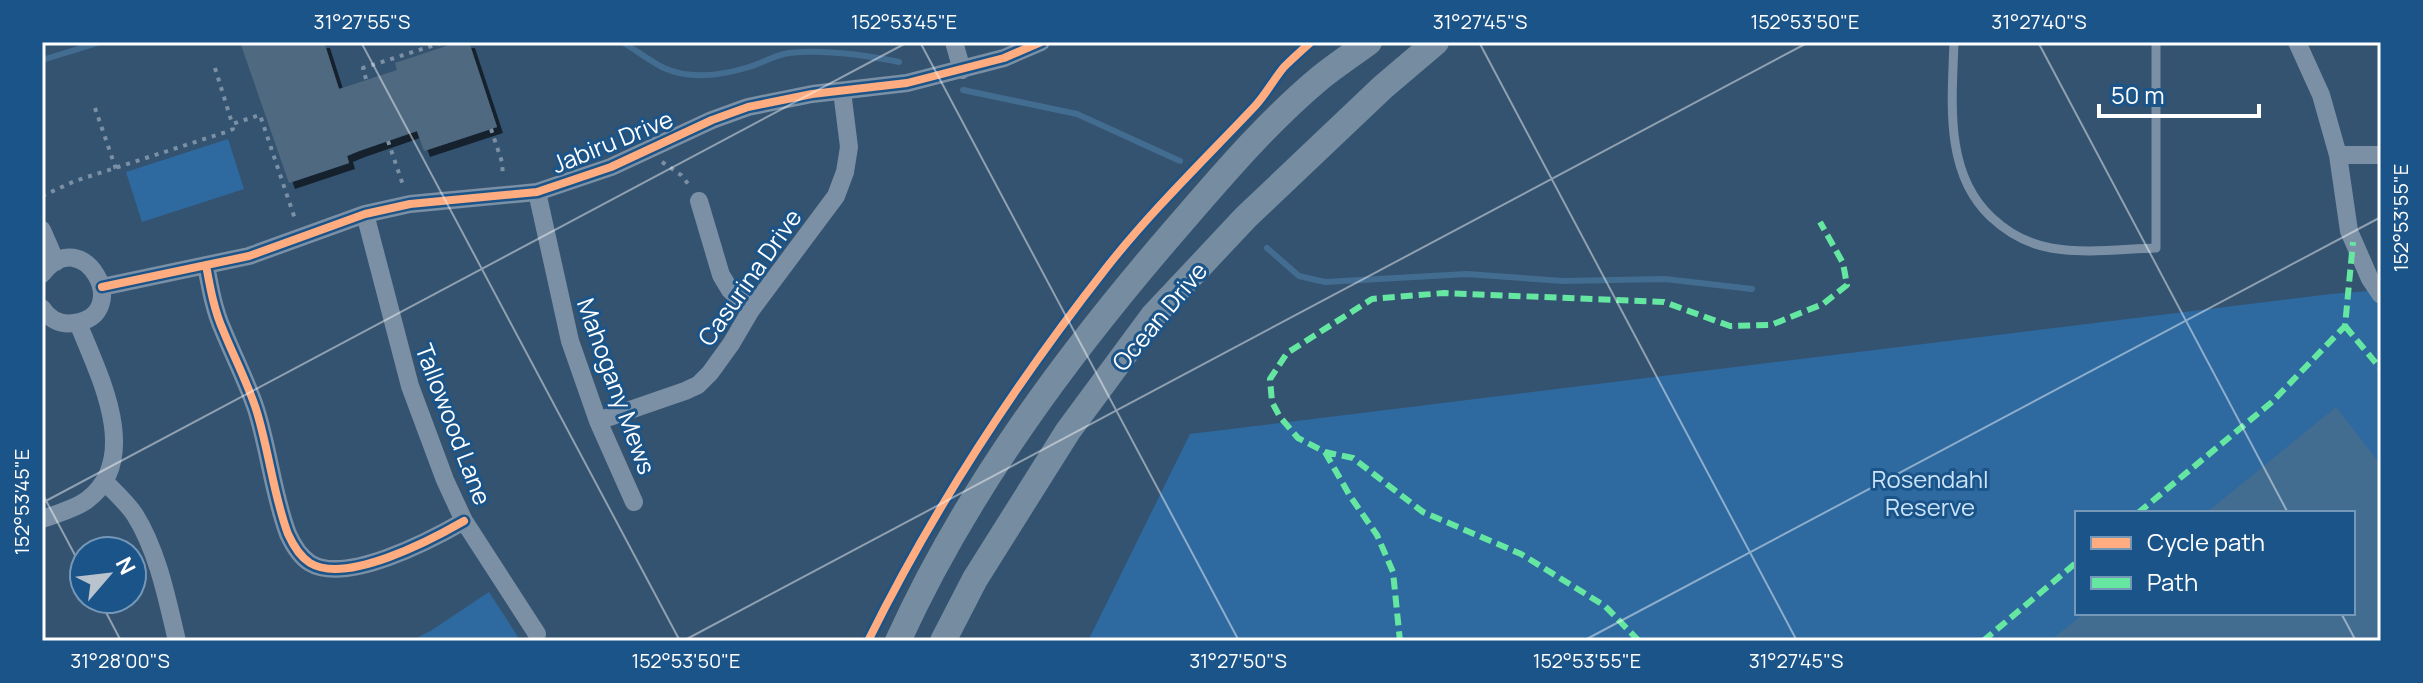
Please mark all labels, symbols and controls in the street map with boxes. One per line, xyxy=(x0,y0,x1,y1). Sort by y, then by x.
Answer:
text: 31°27'55"S xyxy=(314,8,410,35)
text: 152°53'45"E xyxy=(851,8,957,35)
text: 31°27'45"S xyxy=(1433,8,1527,35)
text: 152°53'50"E xyxy=(1750,8,1860,35)
text: 31°27'40"S xyxy=(1991,8,2087,35)
scale bar xyxy=(2099,68,2259,118)
text: 50 m xyxy=(2111,78,2165,111)
street label: Jabiru Drive xyxy=(546,102,678,180)
text: 152°53'55"E xyxy=(2387,164,2414,272)
street label: Casurina Drive xyxy=(690,202,808,352)
street label: Ocean Drive xyxy=(1104,255,1214,377)
street label: Mahogany Mews xyxy=(570,293,664,479)
street label: Tallowood Lane xyxy=(408,339,500,509)
text: 152°53'45"E xyxy=(8,449,35,555)
park label: Rosendahl Reserve xyxy=(1871,462,1989,523)
legend xyxy=(2075,511,2355,615)
text: Cycle path xyxy=(2147,525,2265,558)
north arrow xyxy=(68,535,148,615)
text: N xyxy=(109,552,143,580)
text: Path xyxy=(2147,565,2198,598)
text: 31°28'00"S xyxy=(70,647,170,674)
text: 152°53'50"E xyxy=(631,647,741,674)
text: 31°27'50"S xyxy=(1189,647,1287,674)
text: 152°53'55"E xyxy=(1533,647,1641,674)
text: 31°27'45"S xyxy=(1749,647,1843,674)

